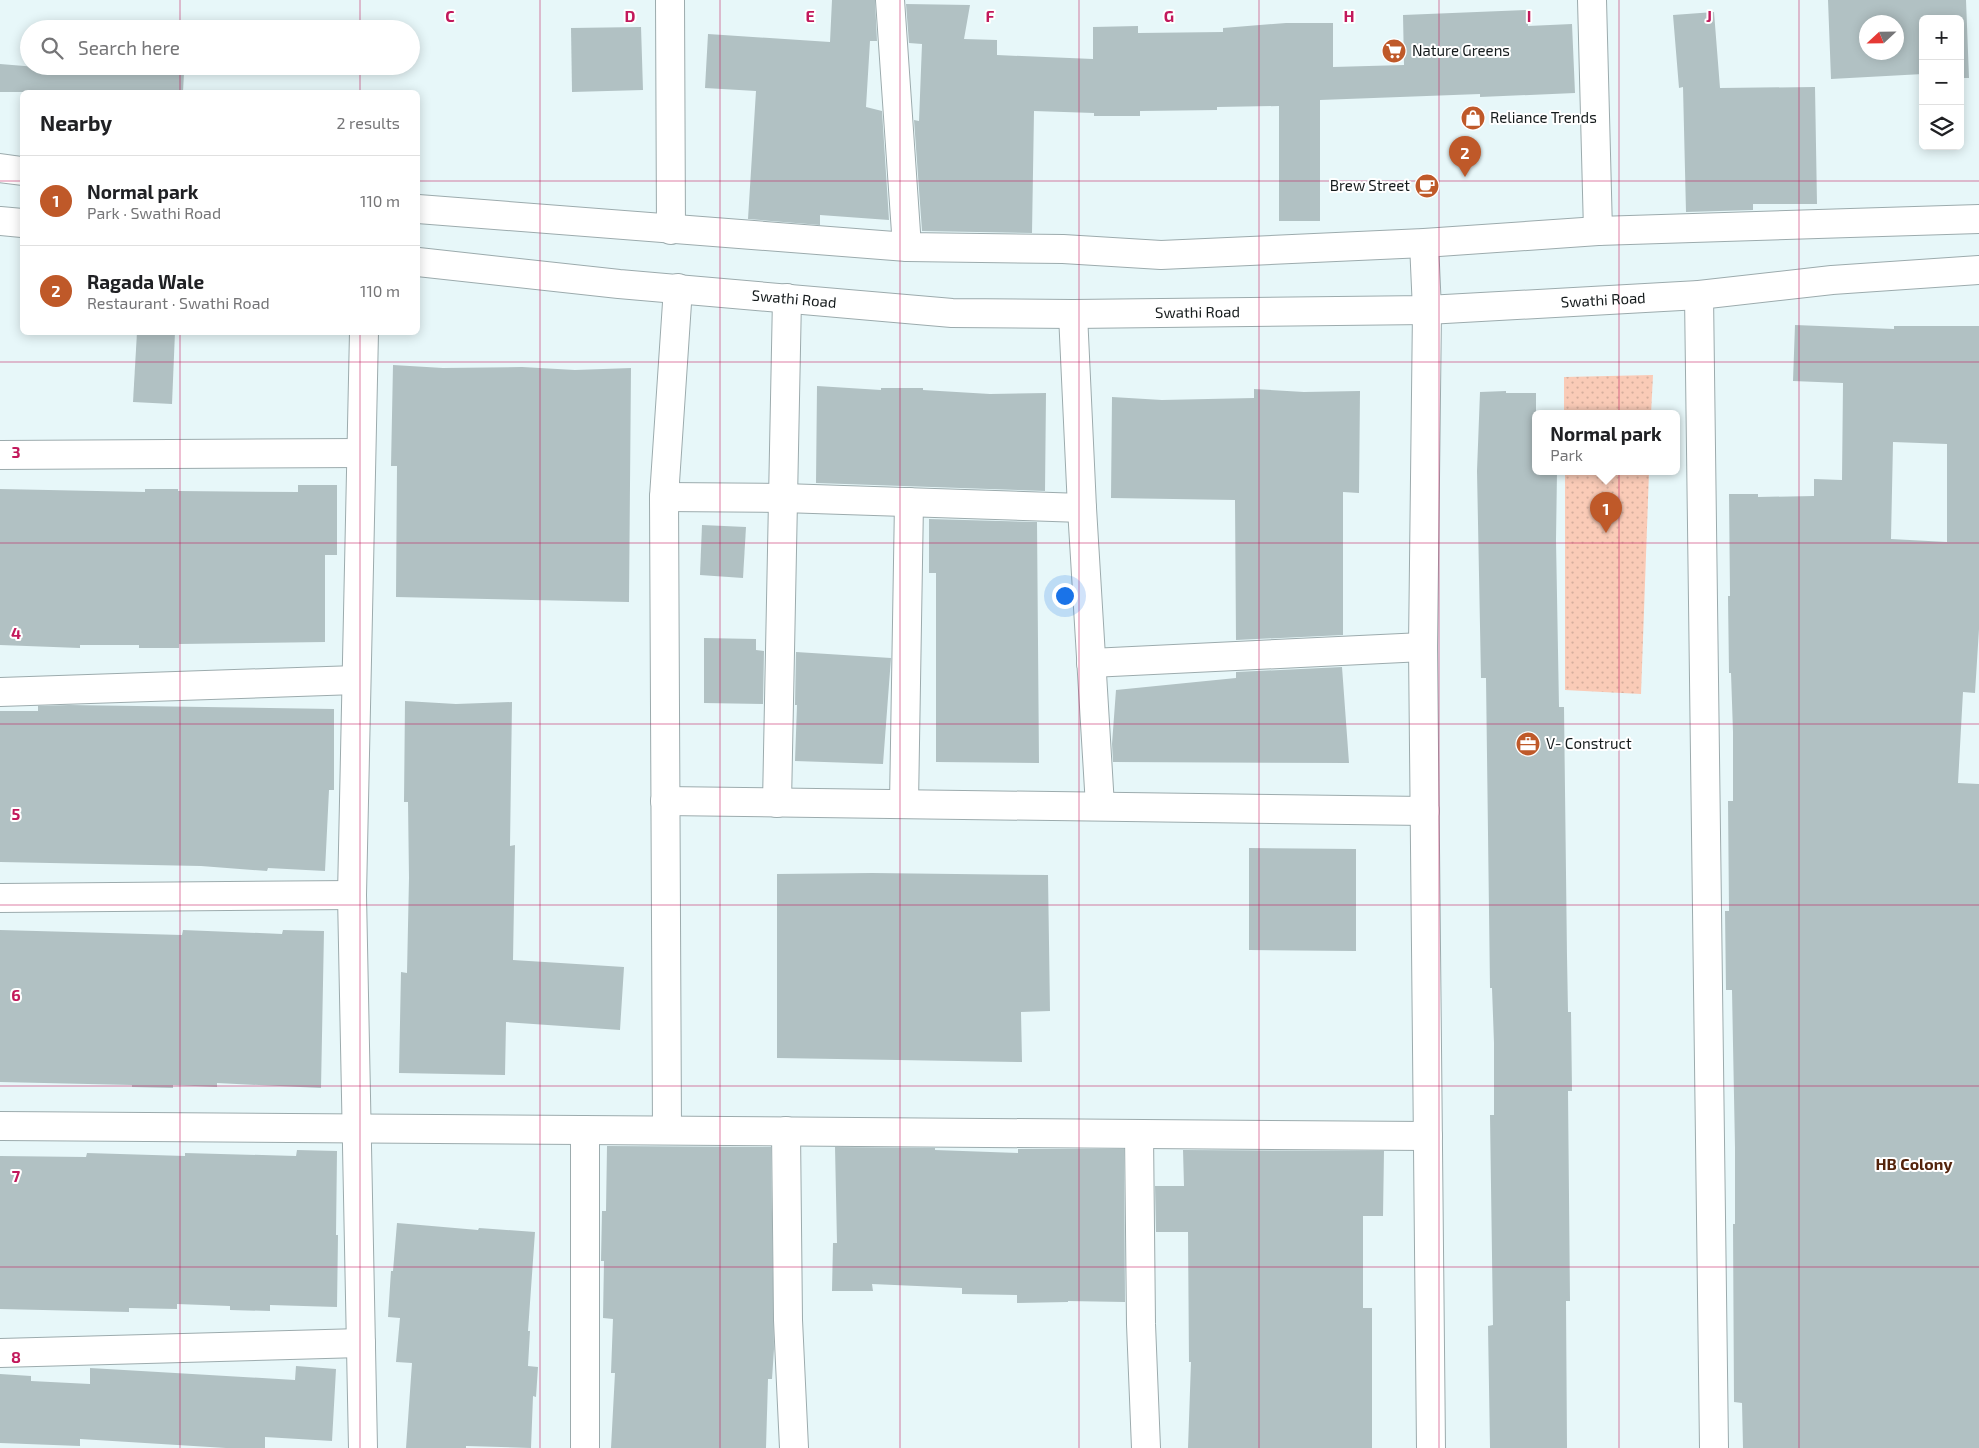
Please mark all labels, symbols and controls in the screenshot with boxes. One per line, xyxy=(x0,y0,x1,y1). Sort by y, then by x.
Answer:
text: C xyxy=(445,6,455,25)
text: D xyxy=(625,6,636,25)
text: E xyxy=(805,6,815,25)
text: F xyxy=(986,6,995,25)
text: G xyxy=(1164,6,1174,25)
text: H xyxy=(1343,6,1355,25)
text: I xyxy=(1527,6,1531,25)
text: J xyxy=(1706,6,1712,25)
north arrow xyxy=(1859,15,1904,60)
map controls xyxy=(1919,15,1964,150)
button: + xyxy=(1919,15,1964,60)
search box xyxy=(20,20,420,75)
icon: search xyxy=(38,34,66,62)
text: Search here xyxy=(78,36,180,59)
supermarket icon: Nature Greens xyxy=(1381,38,1407,64)
place label: Nature Greens xyxy=(1412,41,1510,59)
button: − xyxy=(1919,60,1964,105)
shop icon: Reliance Trends xyxy=(1460,105,1486,131)
button: layers xyxy=(1919,105,1964,150)
place label: Reliance Trends xyxy=(1490,108,1597,126)
text: Nearby xyxy=(40,110,112,135)
text: 2 results xyxy=(337,113,400,132)
pin: 2 xyxy=(1449,136,1481,177)
cafe icon: Brew Street xyxy=(1414,173,1440,199)
place label: Brew Street xyxy=(1330,176,1410,194)
text: Normal park xyxy=(87,180,199,203)
text: 1 xyxy=(53,191,59,210)
text: 110 m xyxy=(360,191,400,210)
text: Park · Swathi Road xyxy=(87,203,221,222)
text: Ragada Wale xyxy=(87,270,204,293)
text: 2 xyxy=(51,281,61,300)
text: 110 m xyxy=(360,281,400,300)
street label: Swathi Road xyxy=(751,286,837,311)
street label: Swathi Road xyxy=(1560,288,1646,311)
text: Restaurant · Swathi Road xyxy=(87,293,270,312)
street label: Swathi Road xyxy=(1155,302,1240,321)
popup xyxy=(1532,410,1680,475)
text: Normal park xyxy=(1550,422,1662,445)
text: 3 xyxy=(11,442,21,461)
text: Park xyxy=(1550,445,1583,464)
pin: 1 xyxy=(1590,492,1622,533)
your location xyxy=(1052,583,1078,609)
text: 4 xyxy=(11,623,21,642)
office icon: V- Construct xyxy=(1515,731,1541,757)
place label: V- Construct xyxy=(1546,734,1632,752)
text: 5 xyxy=(12,804,21,823)
text: 6 xyxy=(11,985,21,1004)
district label: HB Colony xyxy=(1876,1154,1952,1174)
text: 7 xyxy=(12,1166,21,1185)
text: 8 xyxy=(11,1347,21,1366)

